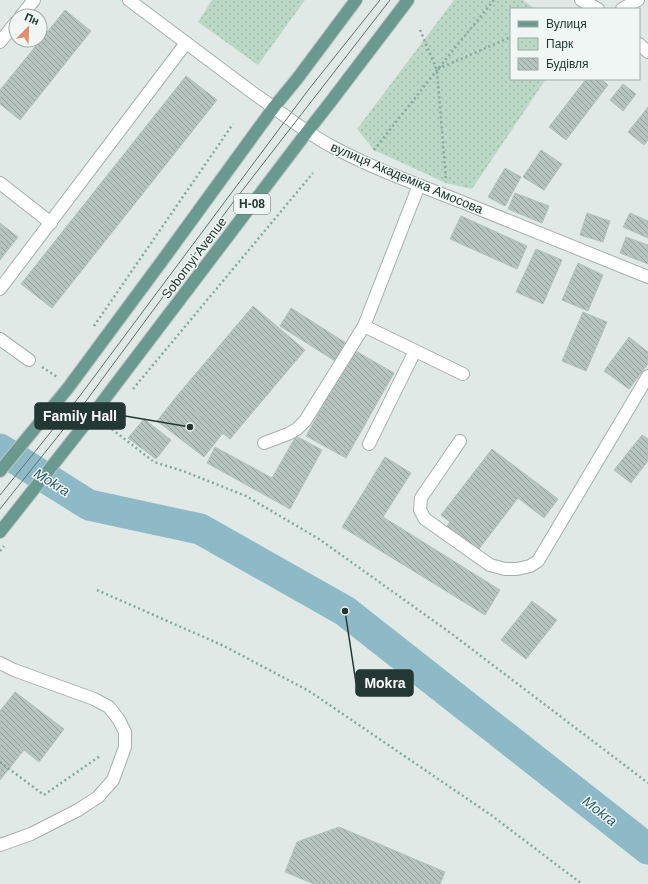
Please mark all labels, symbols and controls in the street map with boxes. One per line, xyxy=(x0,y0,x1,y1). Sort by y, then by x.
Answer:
north arrow xyxy=(8,8,48,48)
legend xyxy=(510,8,640,80)
text: Пн xyxy=(23,10,41,27)
text: Вулиця xyxy=(546,17,587,31)
text: Парк xyxy=(546,37,574,51)
text: Будівля xyxy=(546,57,588,71)
street label: вулиця Академіка Амосова xyxy=(329,139,486,217)
road number: Н-08 xyxy=(234,194,270,214)
street label: Sobornyi Avenue xyxy=(159,214,229,302)
callout: Family Hall xyxy=(35,403,125,429)
text: Family Hall xyxy=(43,408,117,424)
water label: Mokra xyxy=(31,465,73,499)
callout: Mokra xyxy=(356,670,413,696)
text: Mokra xyxy=(364,675,406,691)
water label: Mokra xyxy=(580,793,620,829)

